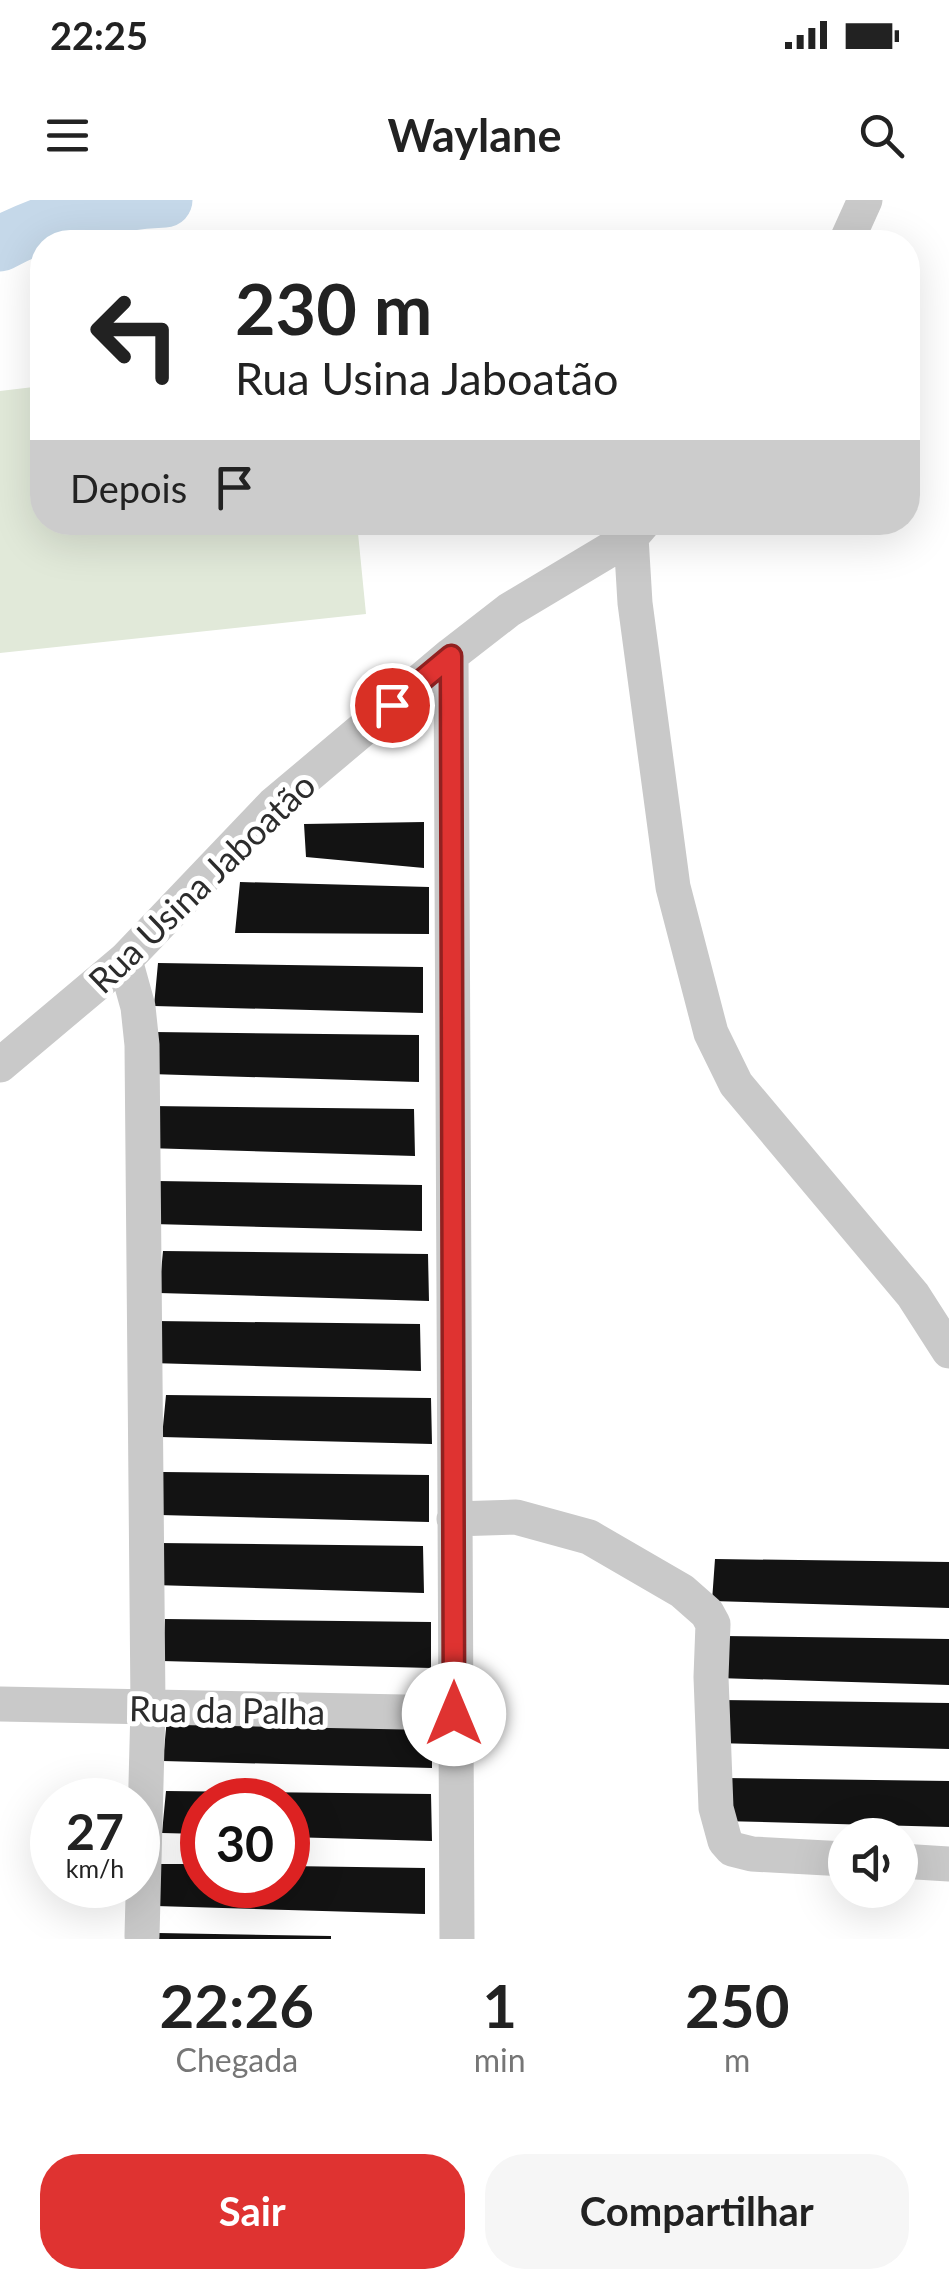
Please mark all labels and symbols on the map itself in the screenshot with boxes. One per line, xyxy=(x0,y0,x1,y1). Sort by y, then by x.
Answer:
pin xyxy=(350,663,435,748)
street label: Rua Usina Jaboatão xyxy=(79,763,323,1001)
position arrow xyxy=(402,1662,506,1766)
street label: Rua da Palha xyxy=(129,1686,325,1732)
speed limit sign: 30 xyxy=(180,1778,310,1908)

